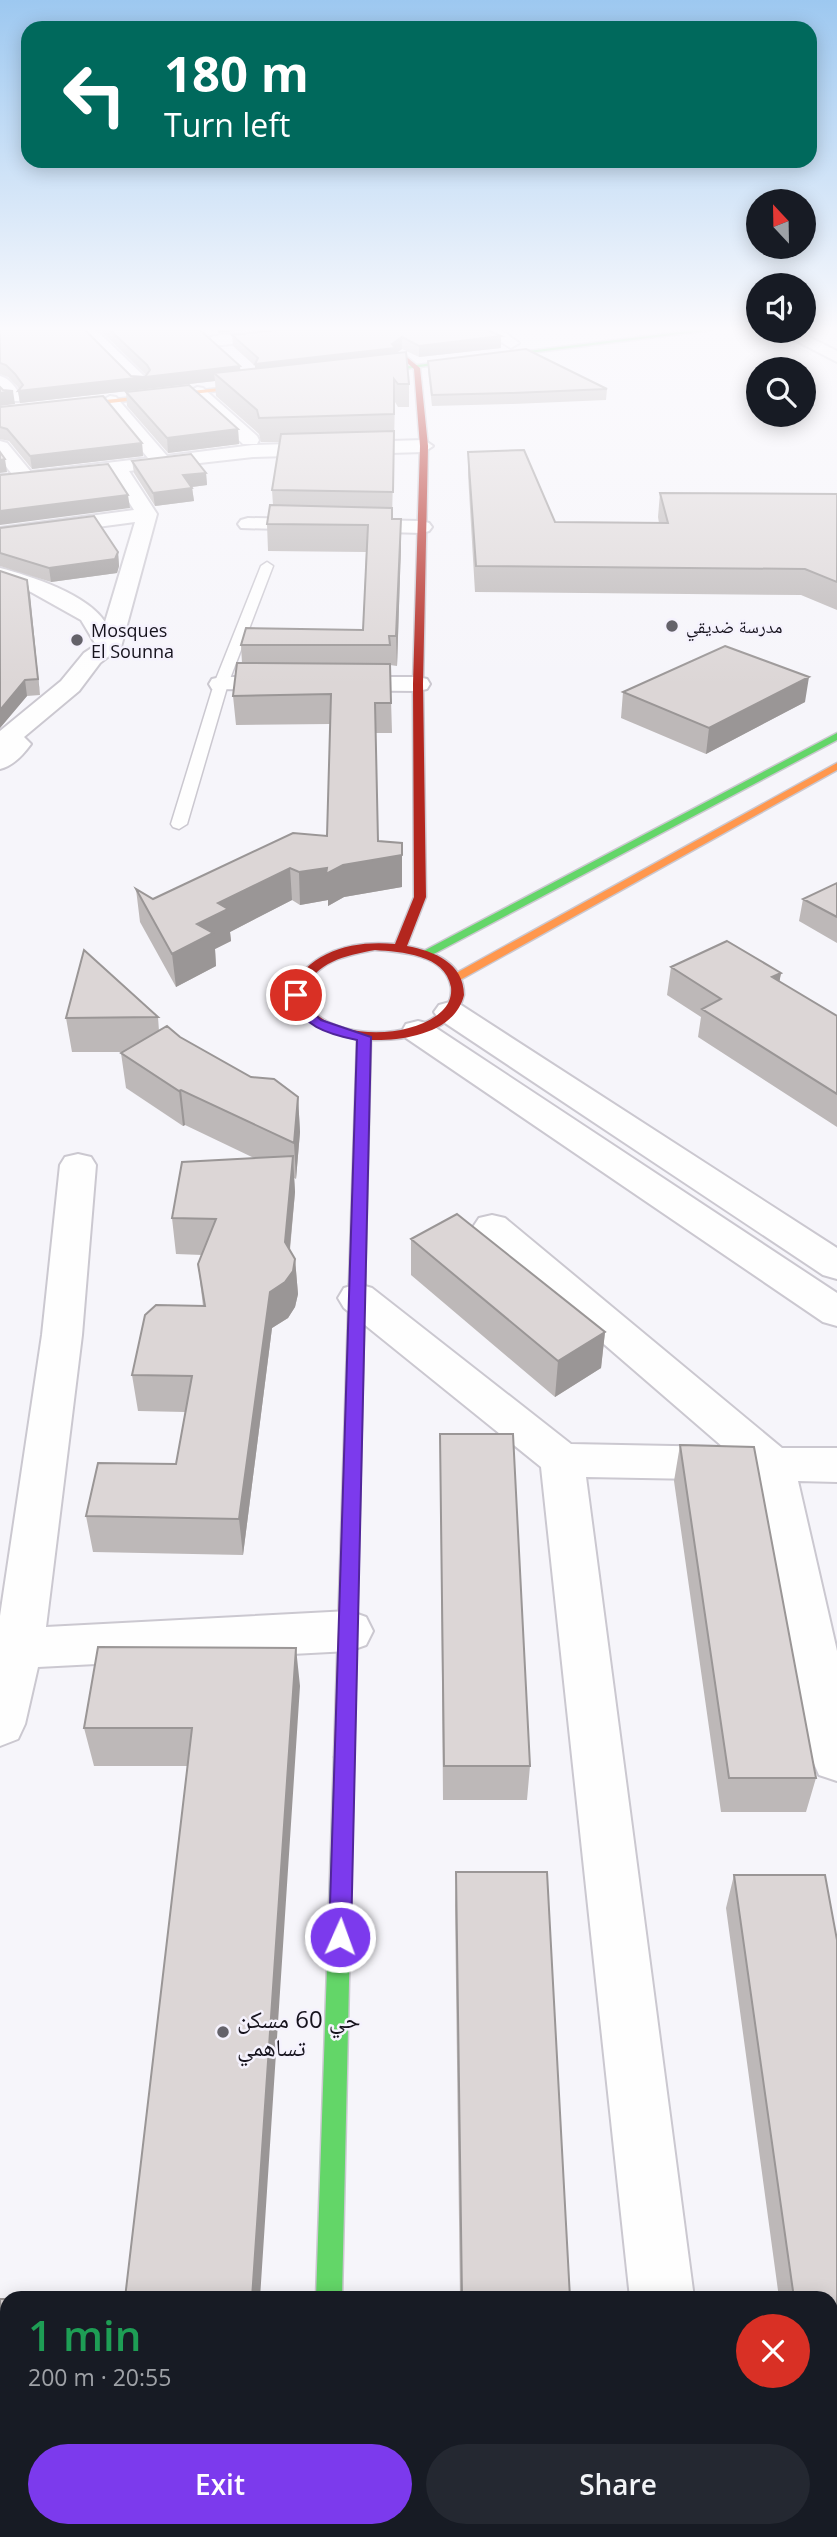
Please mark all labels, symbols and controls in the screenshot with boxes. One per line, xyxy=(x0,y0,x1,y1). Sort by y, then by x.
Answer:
text: 180 m xyxy=(164,40,309,106)
icon: left xyxy=(49,49,140,140)
text: Turn left xyxy=(164,103,290,146)
north arrow xyxy=(746,189,816,259)
map controls xyxy=(746,189,816,427)
button: sound xyxy=(746,273,816,343)
button: search xyxy=(746,357,816,427)
place label: مدرسة ضديقي xyxy=(686,614,783,642)
place label: Mosques El Sounna xyxy=(91,618,174,663)
marker: مدرسة ضديقي xyxy=(664,618,680,634)
marker: Mosques El Sounna xyxy=(69,632,85,648)
pin xyxy=(266,965,326,1025)
icon: arrive xyxy=(277,976,315,1014)
position arrow xyxy=(303,1900,377,1974)
place label: حي 60 مسكن تساهمي xyxy=(237,2002,361,2067)
marker: حي 60 مسكن تساهمي xyxy=(215,2024,231,2040)
text: 1 min xyxy=(28,2306,141,2363)
button: close xyxy=(736,2314,810,2388)
text: 200 m · 20:55 xyxy=(28,2361,171,2393)
button: Exit xyxy=(28,2444,412,2524)
button: Share xyxy=(426,2444,810,2524)

